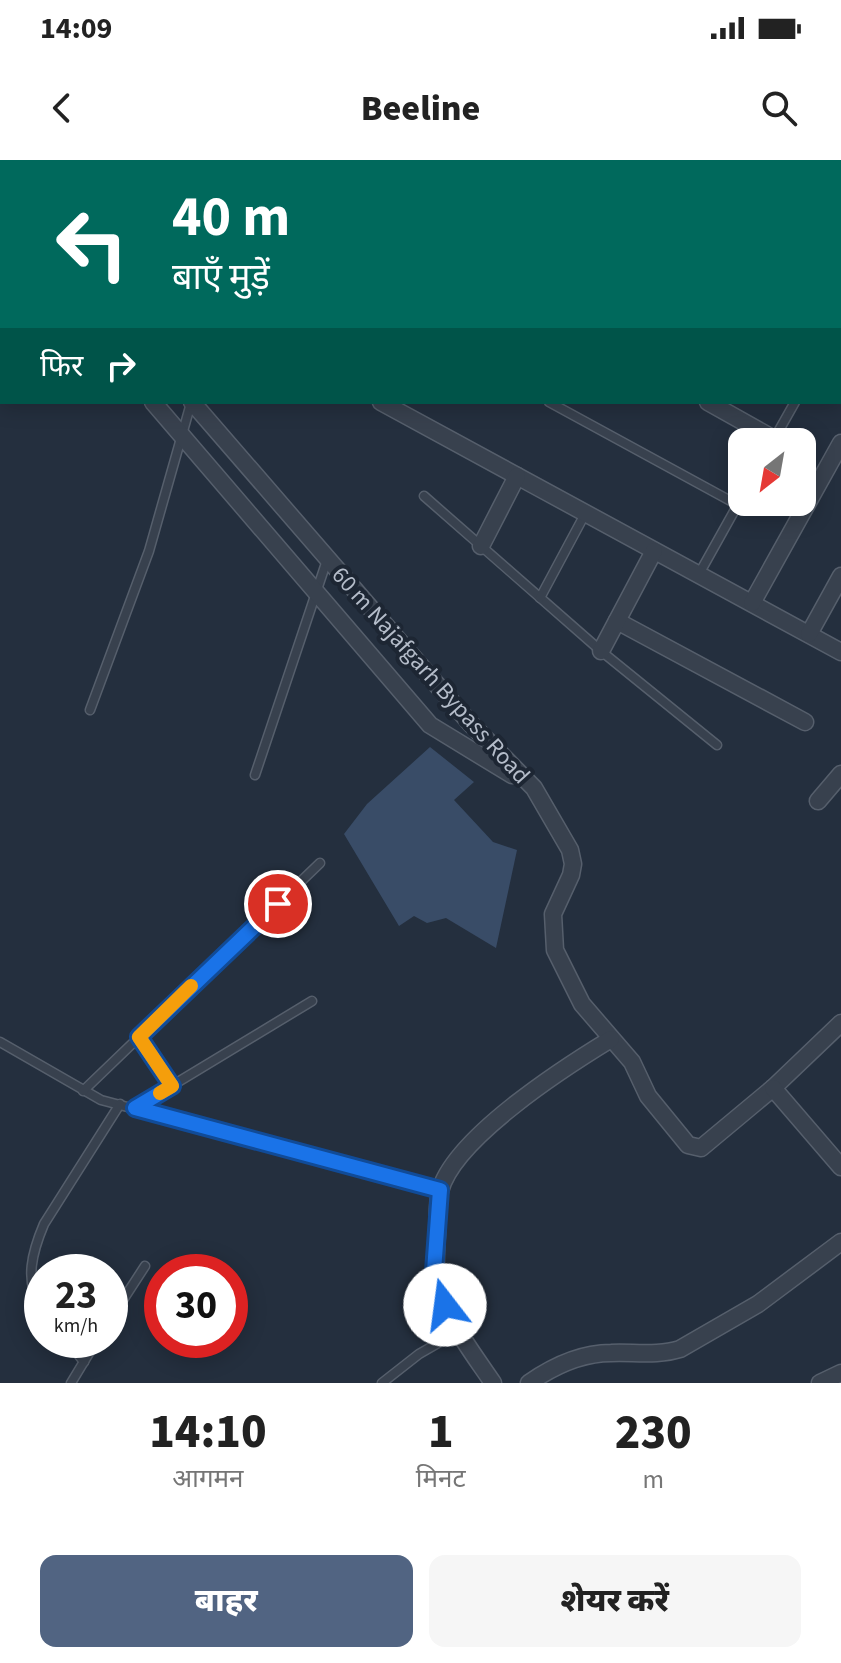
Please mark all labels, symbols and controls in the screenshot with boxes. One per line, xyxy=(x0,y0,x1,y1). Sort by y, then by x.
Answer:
text: 14:09 xyxy=(40,7,112,50)
text: Beeline xyxy=(361,83,480,134)
icon: back xyxy=(40,86,84,130)
icon: search xyxy=(757,86,801,130)
text: 40 m xyxy=(172,178,290,257)
icon: left xyxy=(40,192,144,296)
text: बाएँ मुड़ें xyxy=(172,252,270,303)
icon: right xyxy=(99,344,143,388)
text: फिर xyxy=(40,345,83,388)
north arrow xyxy=(728,428,816,516)
map controls xyxy=(728,428,816,516)
street label: 60 m Najafgarh Bypass Road xyxy=(323,559,538,792)
pin xyxy=(244,870,312,938)
icon: arrive xyxy=(256,882,300,926)
speed limit sign: 30 xyxy=(144,1254,248,1358)
position arrow xyxy=(403,1263,487,1347)
text: 23 xyxy=(55,1267,97,1324)
text: km/h xyxy=(54,1312,98,1340)
text: 14:10 xyxy=(149,1398,267,1466)
text: 1 xyxy=(428,1398,454,1466)
text: 230 xyxy=(615,1399,692,1467)
text: आगमन xyxy=(172,1460,244,1497)
text: मिनट xyxy=(416,1460,466,1497)
text: m xyxy=(643,1461,664,1498)
button: बाहर xyxy=(40,1555,413,1647)
button: शेयर करें xyxy=(429,1555,801,1647)

